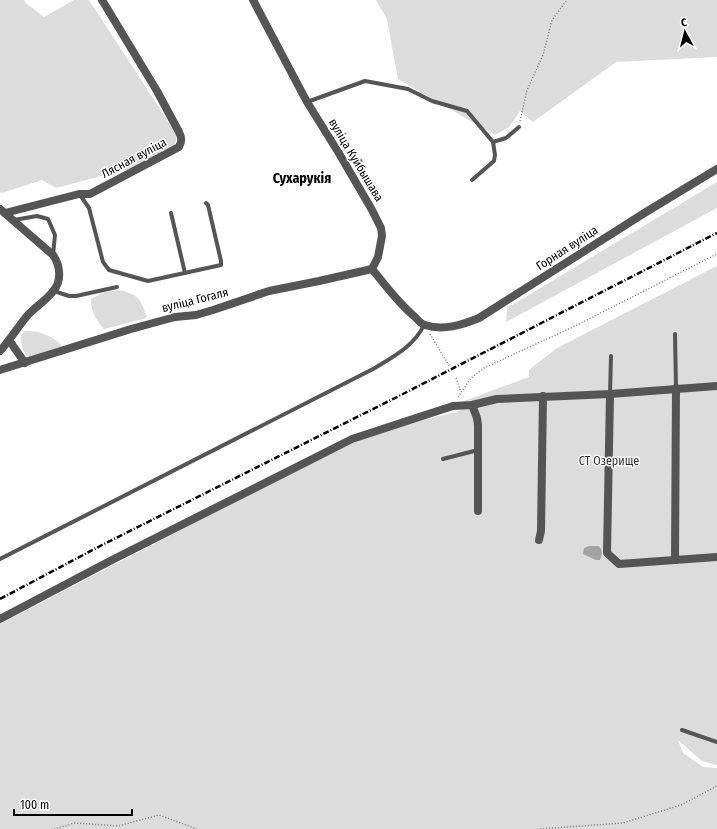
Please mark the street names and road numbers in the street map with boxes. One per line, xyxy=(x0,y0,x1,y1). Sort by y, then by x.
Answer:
street label: вуліца Куйбышава xyxy=(326,116,386,204)
street label: Лясная вуліца xyxy=(99,135,169,181)
street label: Горная вуліца xyxy=(534,223,601,273)
street label: вуліца Гогаля xyxy=(160,285,230,315)

